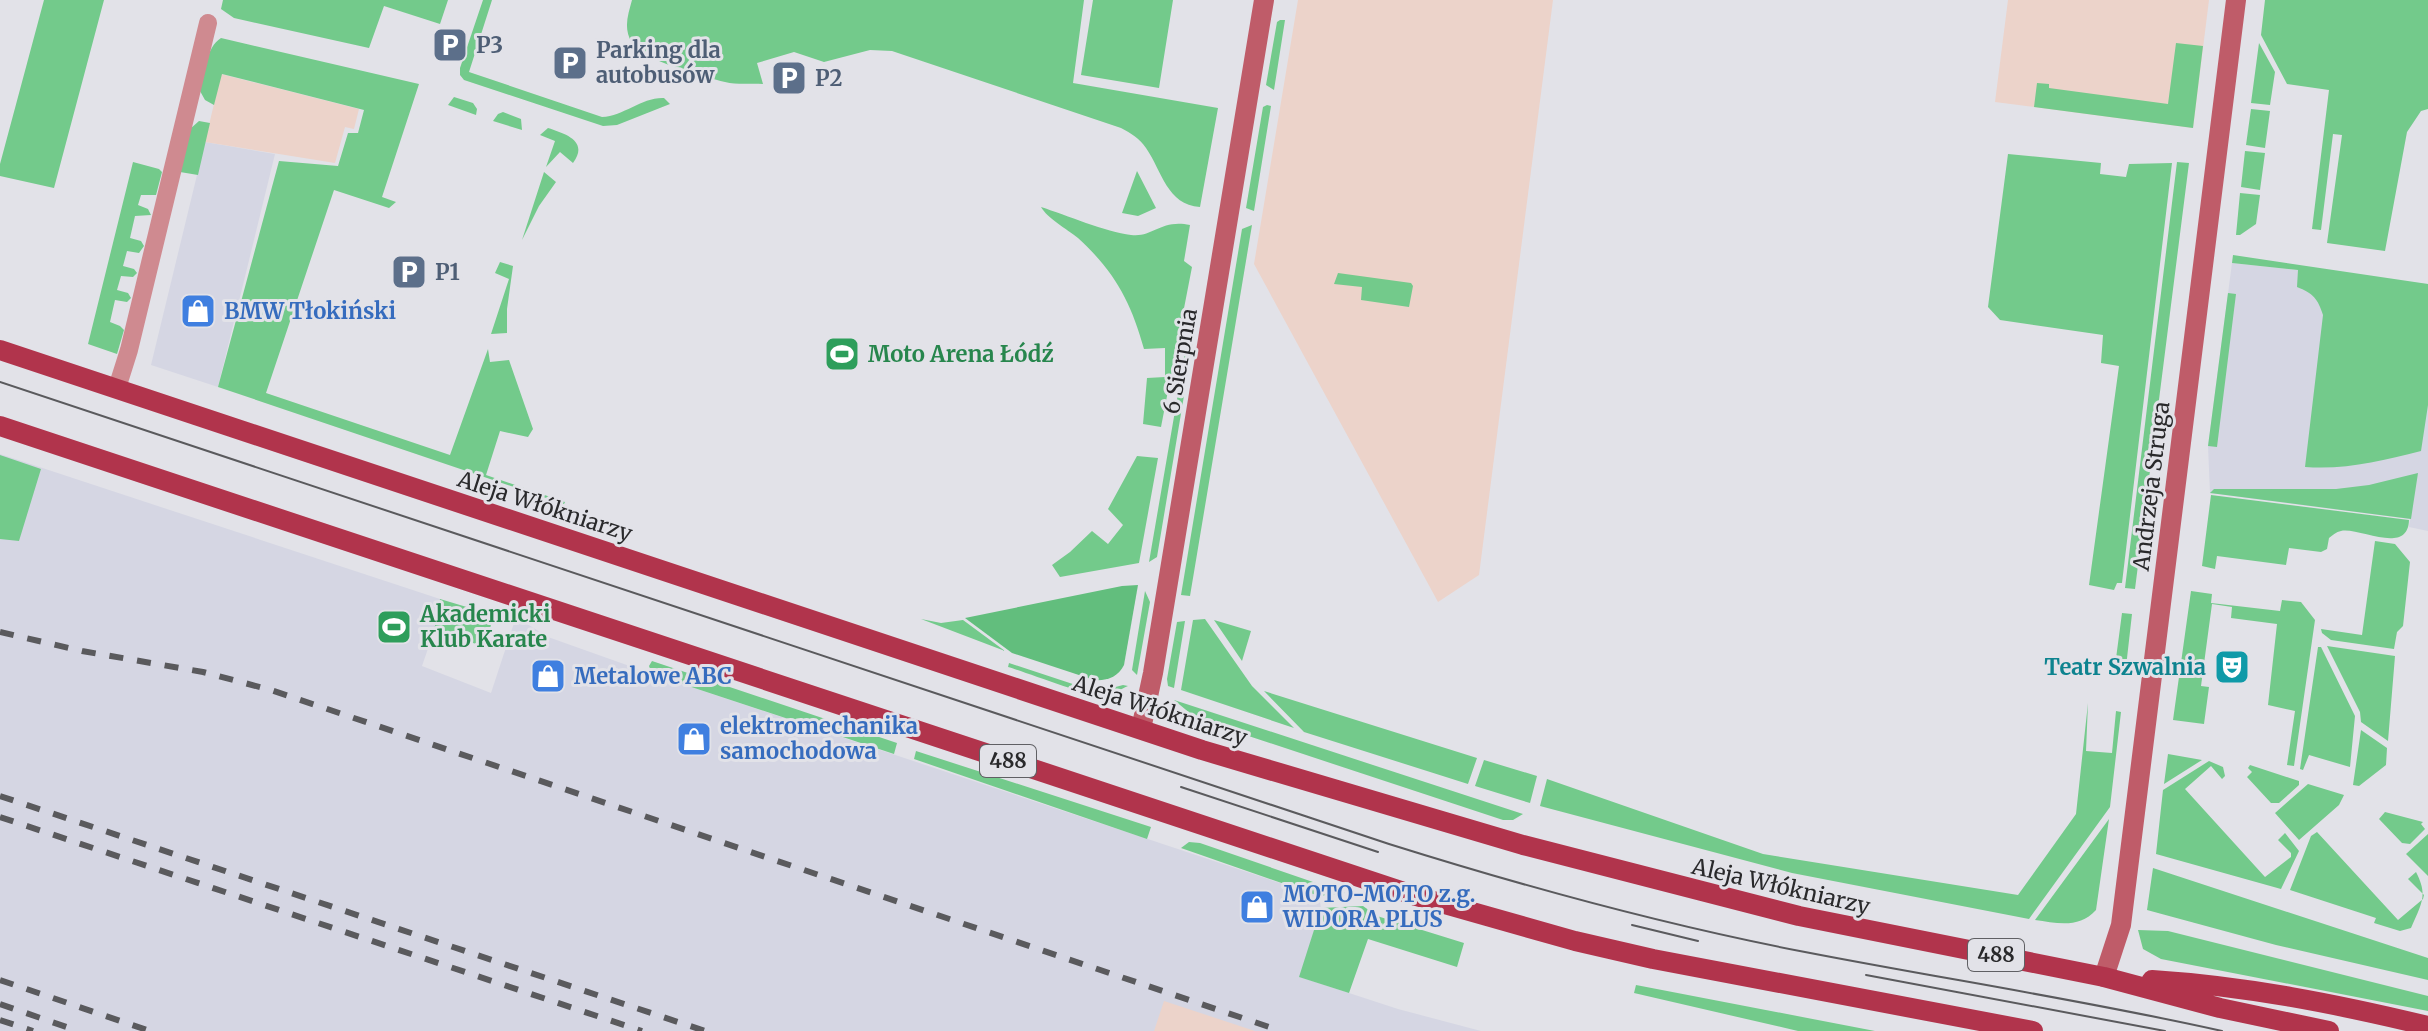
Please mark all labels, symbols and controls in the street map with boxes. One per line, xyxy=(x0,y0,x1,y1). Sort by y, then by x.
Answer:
parking icon: P3 xyxy=(431,26,469,64)
place label: P3 xyxy=(476,31,503,59)
place label: Parking dla autobusów xyxy=(596,36,721,89)
parking icon: Parking dla autobusów xyxy=(551,44,589,82)
parking icon: P2 xyxy=(770,59,808,97)
place label: P2 xyxy=(815,64,843,92)
parking icon: P1 xyxy=(390,253,428,291)
place label: P1 xyxy=(435,258,460,286)
shop icon: BMW Tłokiński xyxy=(179,292,217,330)
place label: BMW Tłokiński xyxy=(224,297,396,325)
street label: 6 Sierpnia xyxy=(1157,306,1203,416)
sports icon: Moto Arena Łódź xyxy=(823,335,861,373)
place label: Moto Arena Łódź xyxy=(868,340,1054,368)
street label: Andrzeja Struga xyxy=(2127,400,2175,573)
street label: Aleja Włókniarzy xyxy=(453,464,636,547)
place label: Akademicki Klub Karate xyxy=(419,600,550,653)
sports icon: Akademicki Klub Karate xyxy=(375,608,413,646)
theatre icon: Teatr Szwalnia xyxy=(2213,648,2251,686)
place label: Teatr Szwalnia xyxy=(2044,653,2206,681)
shop icon: Metalowe ABC xyxy=(529,657,567,695)
place label: Metalowe ABC xyxy=(574,662,732,690)
street label: Aleja Włókniarzy xyxy=(1068,668,1251,751)
place label: elektromechanika samochodowa xyxy=(720,712,918,765)
shop icon: elektromechanika samochodowa xyxy=(675,720,713,758)
road number: 488 xyxy=(980,745,1036,777)
street label: Aleja Włókniarzy xyxy=(1688,852,1873,920)
place label: MOTO-MOTO z.g. WIDORA PLUS xyxy=(1282,880,1476,933)
shop icon: MOTO-MOTO z.g. WIDORA PLUS xyxy=(1238,888,1276,926)
road number: 488 xyxy=(1968,939,2024,971)

